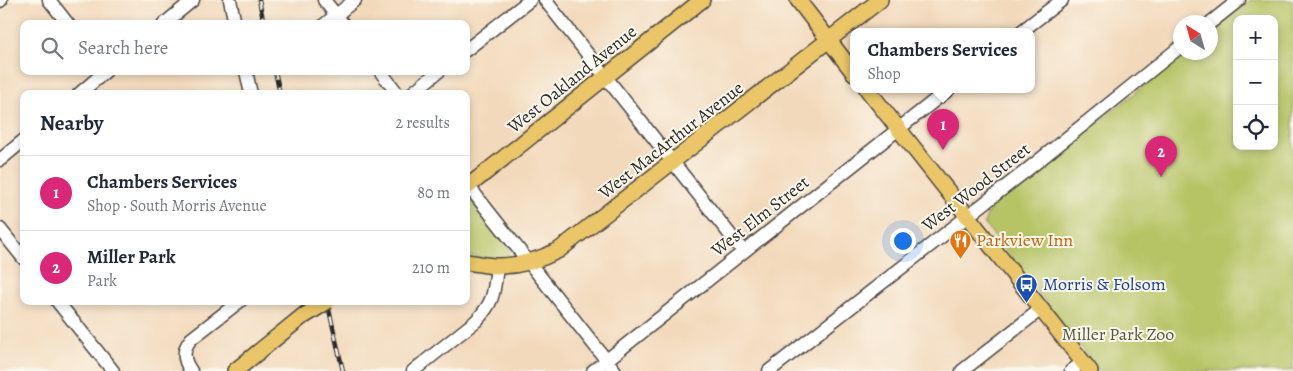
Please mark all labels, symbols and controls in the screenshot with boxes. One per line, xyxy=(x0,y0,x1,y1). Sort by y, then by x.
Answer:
north arrow xyxy=(1173,15,1218,60)
map controls xyxy=(1233,15,1278,150)
button: + xyxy=(1233,15,1278,60)
street label: West Oakland Avenue xyxy=(502,19,642,139)
search box xyxy=(20,20,470,75)
popup xyxy=(850,28,1035,93)
icon: search xyxy=(38,34,66,62)
text: Search here xyxy=(78,35,168,61)
text: Chambers Services xyxy=(867,37,1018,63)
button: − xyxy=(1233,60,1278,105)
text: Shop xyxy=(867,63,901,85)
street label: West MacArthur Avenue xyxy=(593,76,748,205)
button: locate xyxy=(1233,105,1278,150)
text: Nearby xyxy=(40,109,103,137)
pin: 1 xyxy=(927,109,959,150)
text: 2 results xyxy=(395,112,450,134)
pin: 2 xyxy=(1145,136,1177,177)
street label: West Wood Street xyxy=(916,137,1035,237)
text: Chambers Services xyxy=(87,169,237,195)
street label: West Elm Street xyxy=(705,170,814,262)
text: 1 xyxy=(53,182,59,204)
text: 80 m xyxy=(417,182,450,204)
text: Shop · South Morris Avenue xyxy=(87,195,267,217)
your location xyxy=(890,228,916,254)
restaurant icon: Parkview Inn xyxy=(948,228,972,259)
place label: Parkview Inn xyxy=(976,228,1073,252)
text: Miller Park xyxy=(87,244,176,270)
text: 2 xyxy=(52,257,60,279)
text: 210 m xyxy=(412,257,450,279)
text: Park xyxy=(87,270,117,292)
bus stop icon: Morris & Folsom xyxy=(1015,272,1039,303)
place label: Morris & Folsom xyxy=(1043,272,1166,296)
park label: Miller Park Zoo xyxy=(1062,322,1174,346)

